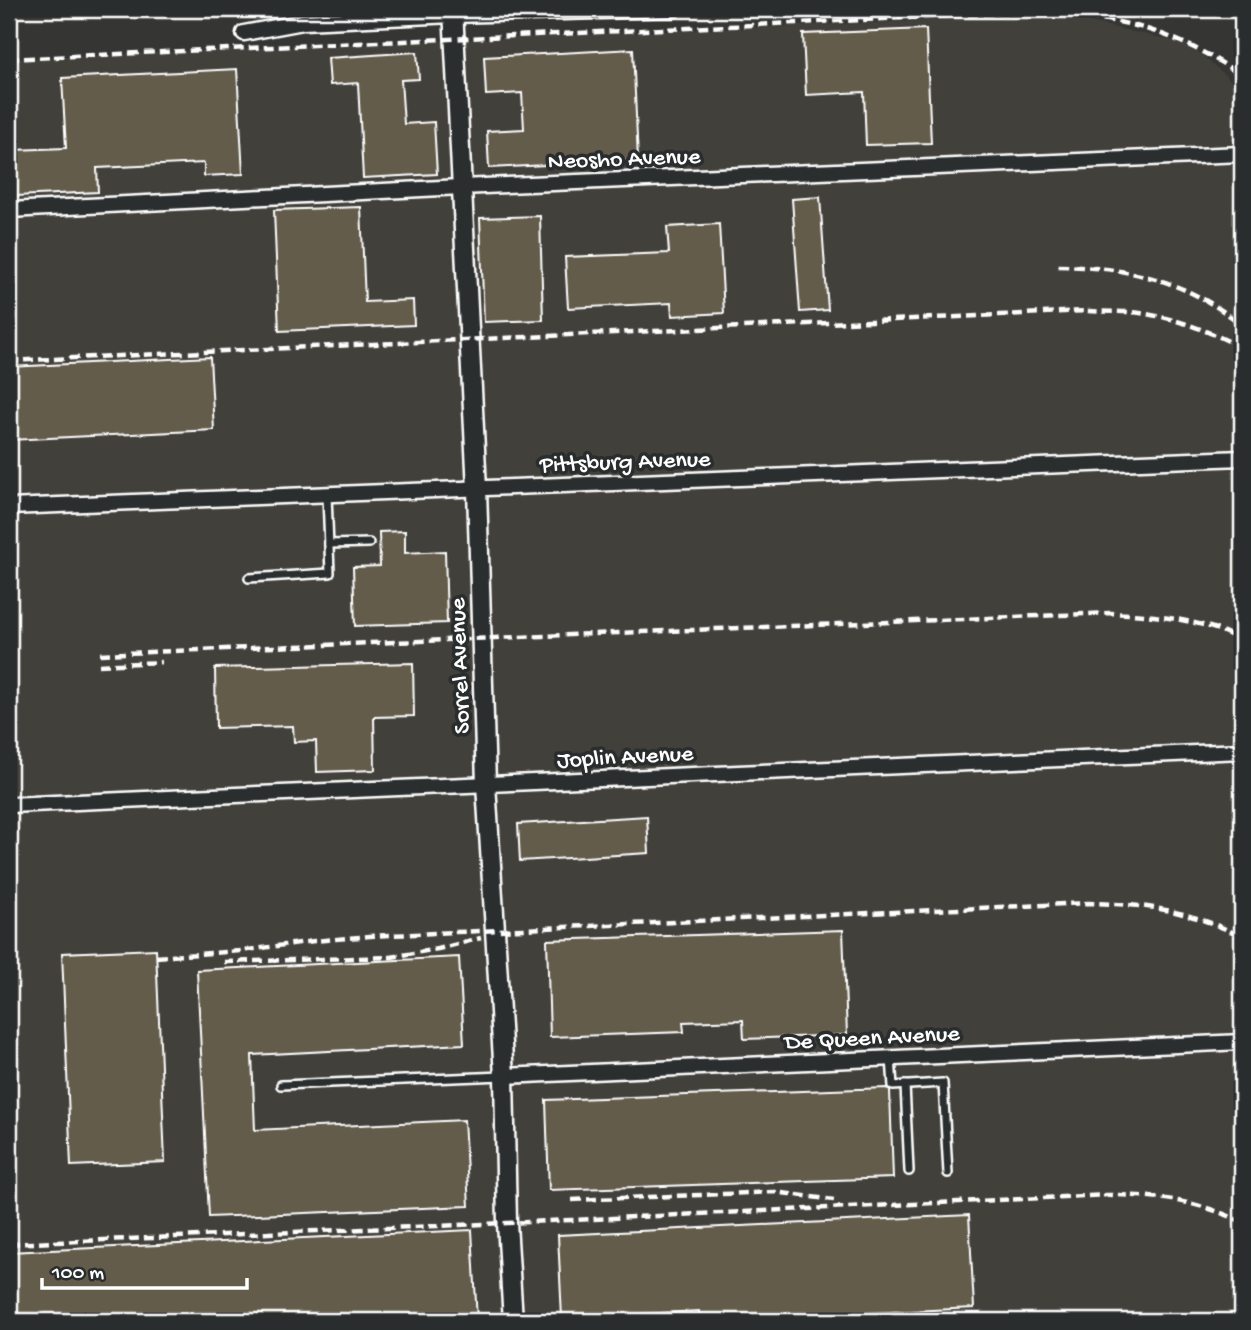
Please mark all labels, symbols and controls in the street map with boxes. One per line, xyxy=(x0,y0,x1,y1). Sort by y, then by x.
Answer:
street label: Neosho Avenue xyxy=(547,143,701,178)
street label: Pittsburg Avenue xyxy=(538,446,712,481)
street label: Sorrel Avenue xyxy=(445,597,478,734)
street label: Joplin Avenue xyxy=(556,740,695,777)
street label: De Queen Avenue xyxy=(782,1020,961,1059)
scale bar xyxy=(42,1246,247,1290)
text: 100 m xyxy=(51,1262,104,1287)

